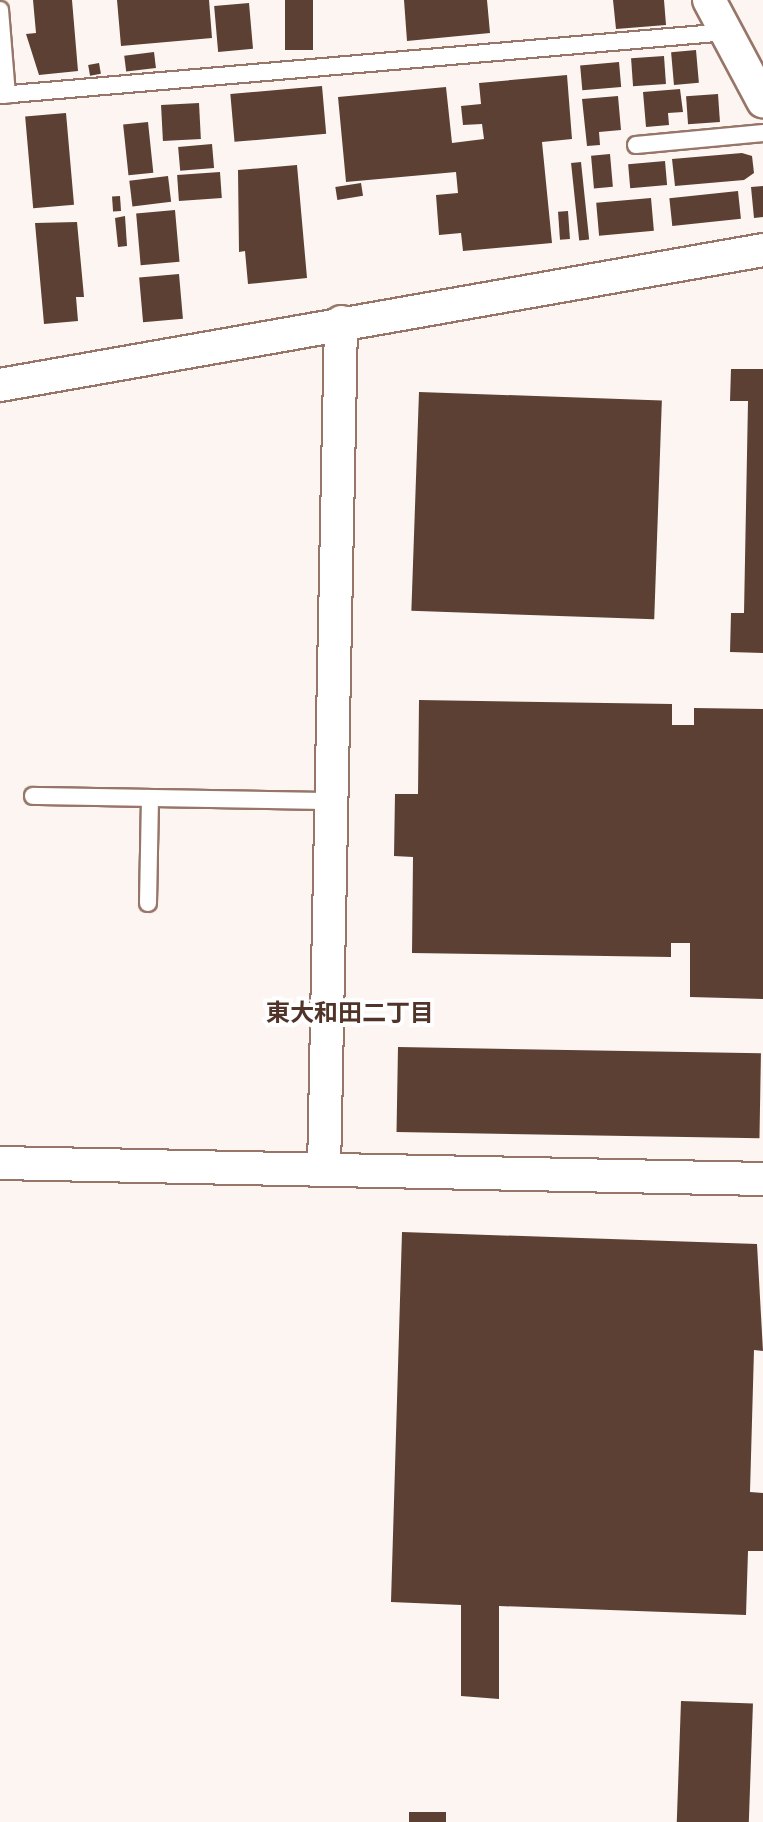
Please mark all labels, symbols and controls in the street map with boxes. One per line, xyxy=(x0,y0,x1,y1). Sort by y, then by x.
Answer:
district label: 東大和田二丁目 xyxy=(266,999,434,1027)

